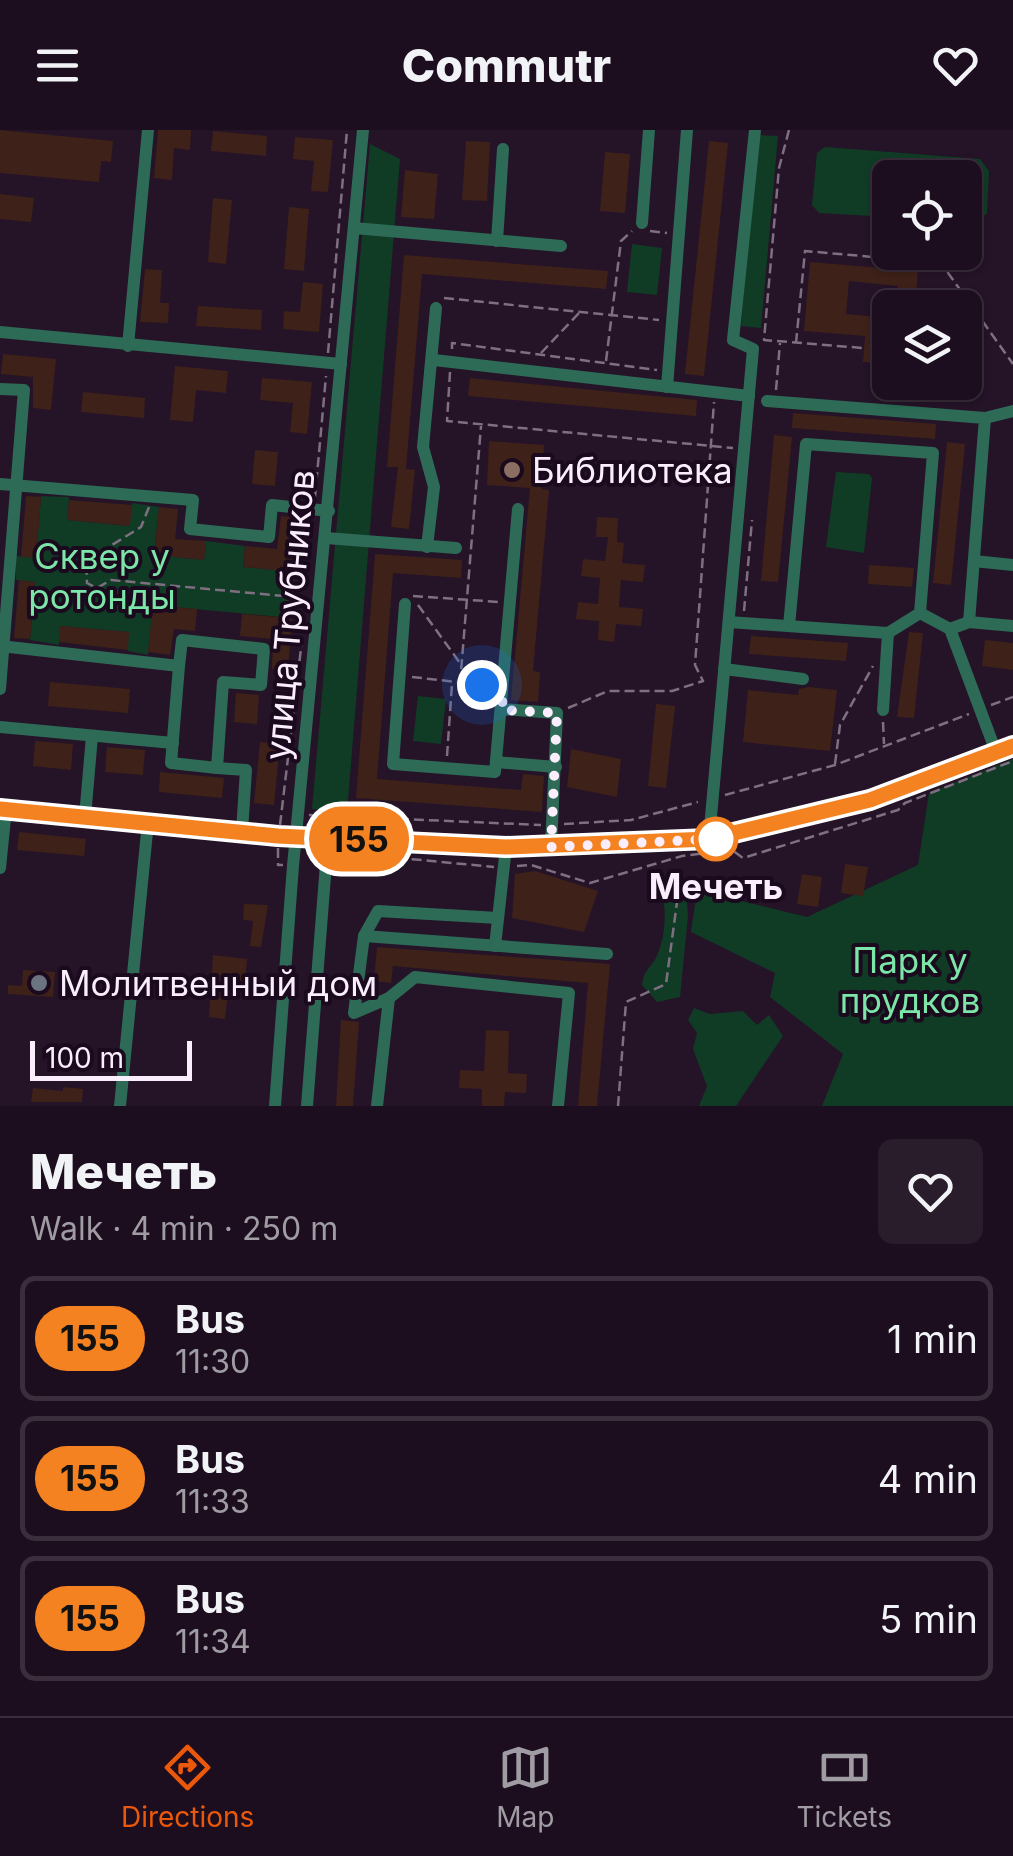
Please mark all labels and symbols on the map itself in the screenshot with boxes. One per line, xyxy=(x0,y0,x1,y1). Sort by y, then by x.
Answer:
place label: Библиотека xyxy=(532,449,733,491)
marker: Библиотека xyxy=(501,459,523,481)
street label: улица Трубников xyxy=(255,468,323,762)
park label: Сквер у ротонды xyxy=(28,535,176,617)
your location xyxy=(457,660,507,710)
line badge: 155 xyxy=(302,806,416,872)
marker: Мечеть xyxy=(695,818,737,860)
place label: Мечеть xyxy=(649,865,783,907)
park label: Парк у прудков xyxy=(840,939,980,1021)
place label: Молитвенный дом xyxy=(59,962,377,1004)
marker: Молитвенный дом xyxy=(28,972,50,994)
scale bar xyxy=(30,1036,192,1080)

